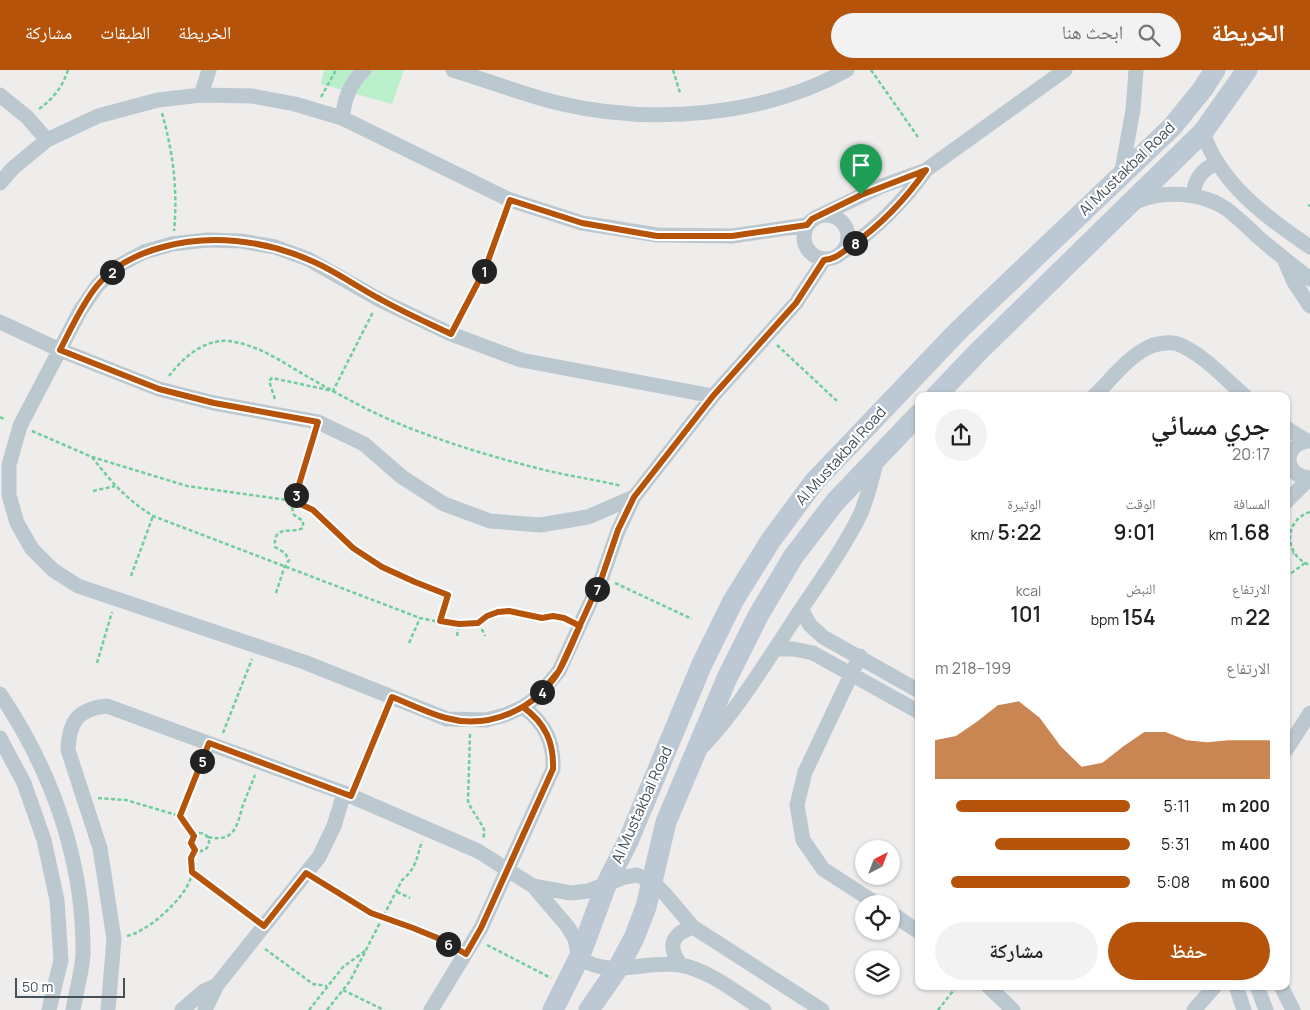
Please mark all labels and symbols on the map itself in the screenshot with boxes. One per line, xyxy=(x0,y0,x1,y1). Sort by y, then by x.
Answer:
street label: Al Mustakbal Road xyxy=(1074,117,1179,220)
pin xyxy=(840,144,882,195)
pin: 8 xyxy=(842,230,868,256)
pin: 1 xyxy=(472,258,496,284)
pin: 2 xyxy=(100,260,124,284)
street label: Al Mustakbal Road xyxy=(791,402,891,510)
pin: 3 xyxy=(284,482,308,508)
pin: 7 xyxy=(584,576,610,602)
pin: 4 xyxy=(530,680,554,704)
street label: Al Mustakbal Road xyxy=(606,743,677,867)
pin: 5 xyxy=(190,748,214,774)
north arrow xyxy=(855,840,900,885)
pin: 6 xyxy=(436,932,460,956)
scale bar xyxy=(15,975,125,998)

